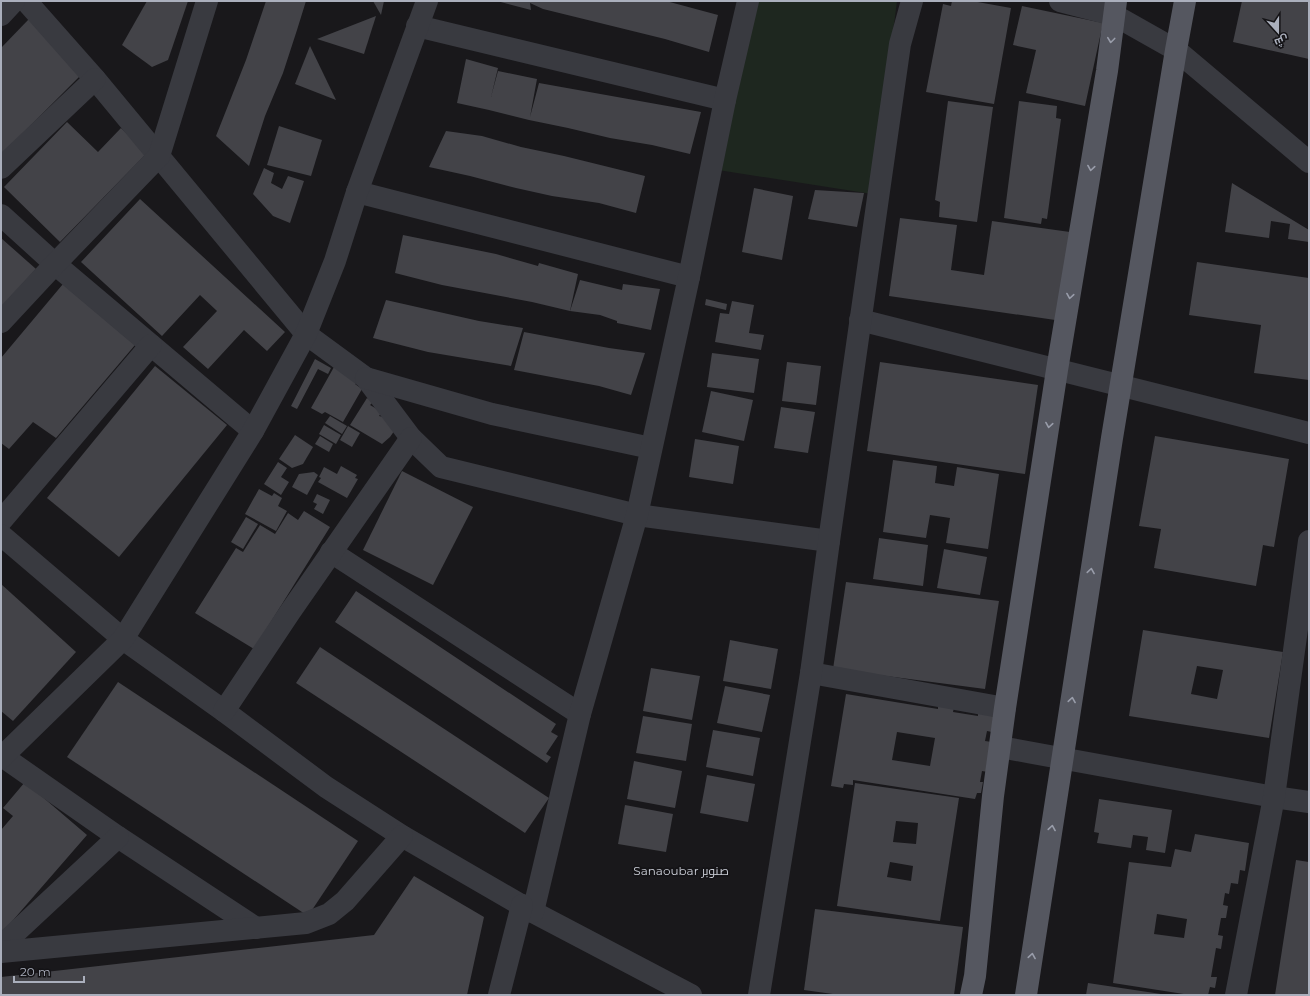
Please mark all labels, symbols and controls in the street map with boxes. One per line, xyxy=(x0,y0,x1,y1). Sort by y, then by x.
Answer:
north arrow xyxy=(1258,12,1298,52)
text: ش xyxy=(1272,32,1291,50)
one-way arrow xyxy=(1107,37,1116,43)
one-way arrow xyxy=(1087,165,1096,171)
one-way arrow xyxy=(1066,293,1075,299)
one-way arrow xyxy=(1045,422,1054,428)
one-way arrow xyxy=(1086,568,1095,574)
one-way arrow xyxy=(1067,696,1076,703)
one-way arrow xyxy=(1047,825,1056,831)
district label: Sanaoubar صنوبر xyxy=(633,863,729,878)
one-way arrow xyxy=(1027,953,1036,960)
scale bar xyxy=(14,958,84,984)
text: 20 m xyxy=(20,964,51,979)

